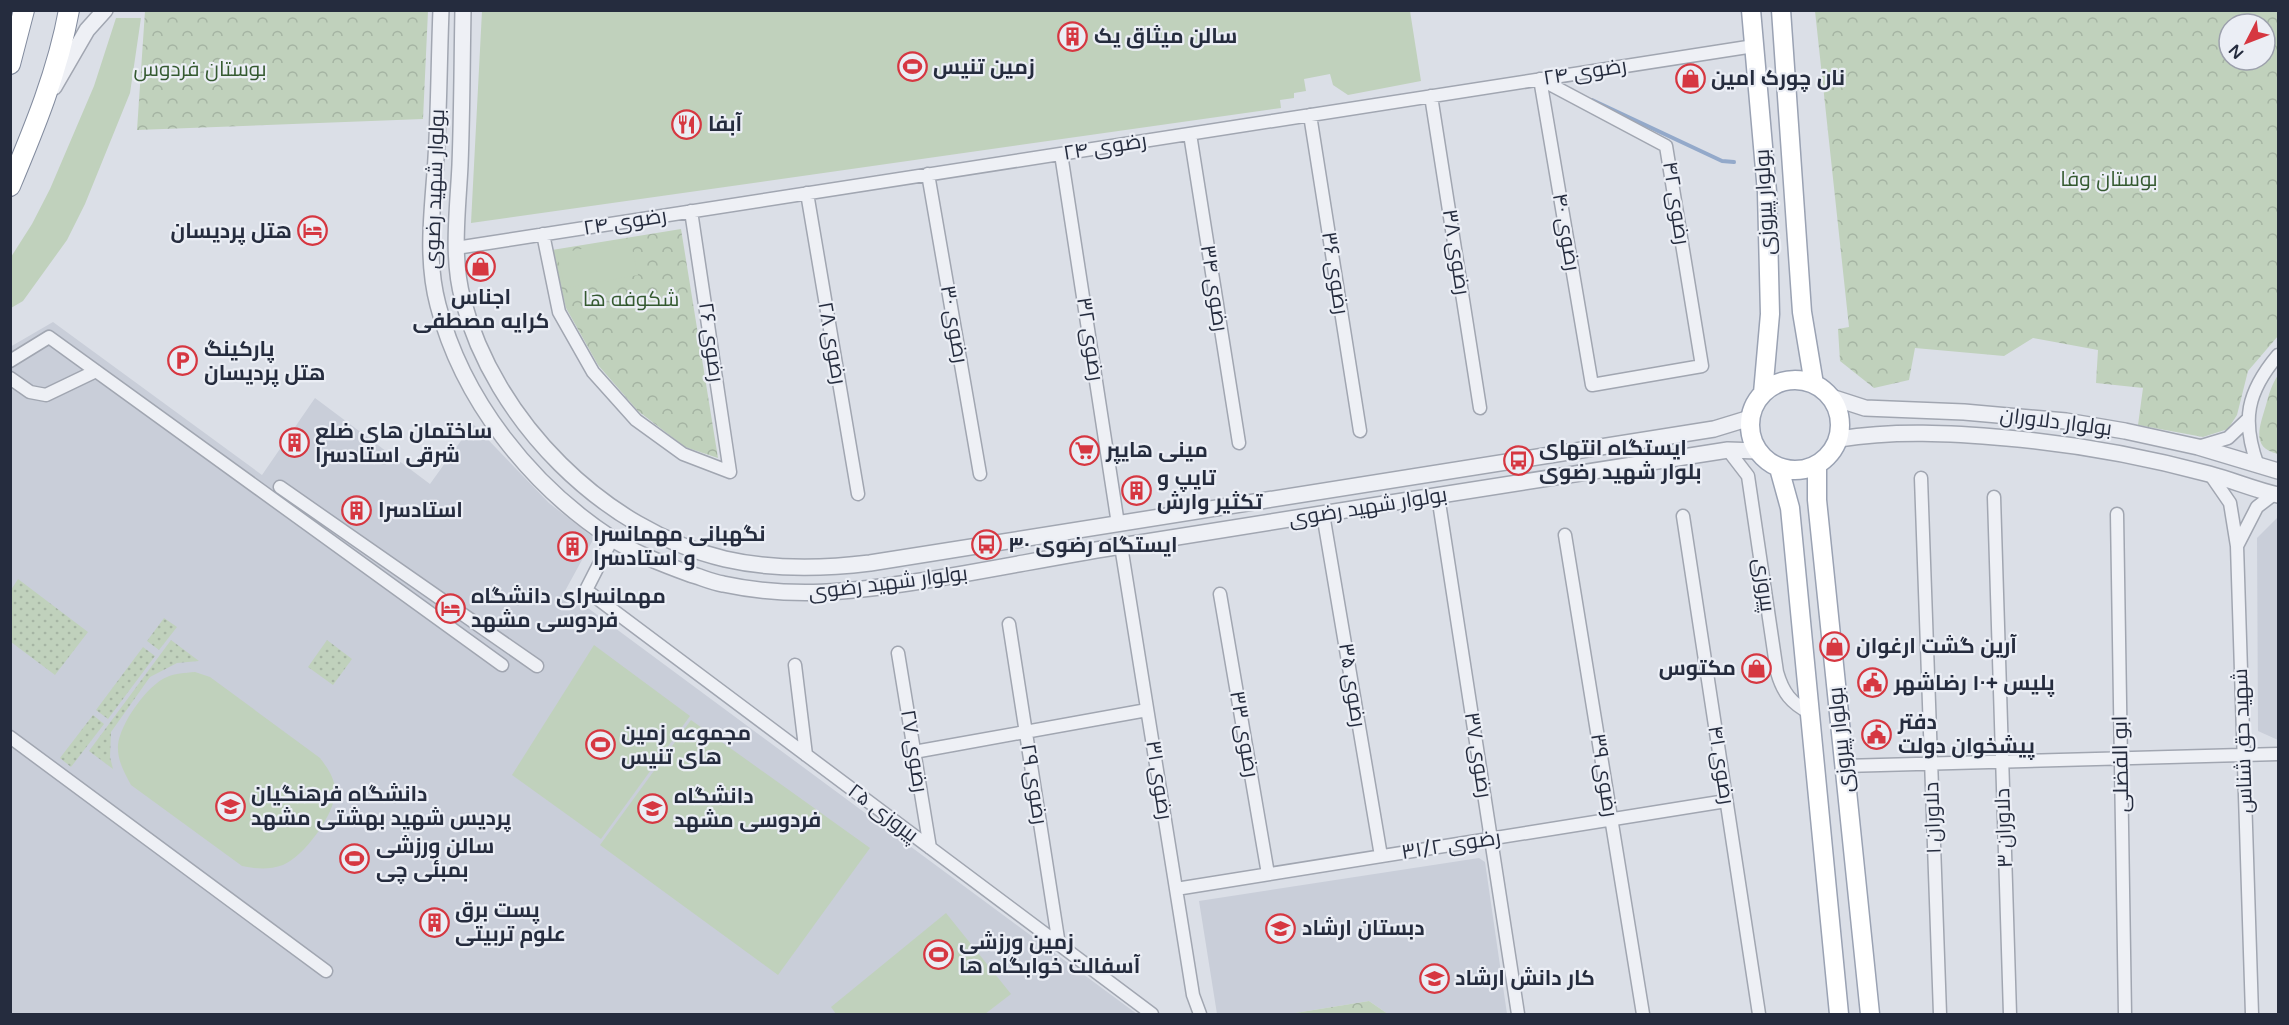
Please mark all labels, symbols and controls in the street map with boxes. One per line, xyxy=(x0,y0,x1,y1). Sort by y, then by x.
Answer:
north arrow xyxy=(2217,12,2277,72)
building icon: سالن میثاق یک xyxy=(1057,20,1089,52)
place label: سالن میثاق یک xyxy=(1094,24,1237,49)
text: N xyxy=(2225,40,2248,63)
sports icon: زمین تنیس xyxy=(896,51,928,83)
street label: رضوی ۲۴ xyxy=(1541,53,1629,91)
place label: زمین تنیس xyxy=(933,55,1035,80)
park label: بوستان فردوس xyxy=(134,57,267,82)
shop icon: نان چورک امین xyxy=(1674,62,1706,94)
place label: نان چورک امین xyxy=(1711,66,1845,93)
restaurant icon: آبفا xyxy=(671,108,703,140)
street label: بولوار شهید رضوی xyxy=(420,109,450,269)
place label: آبفا xyxy=(708,112,743,137)
street label: رضوی ۲۴ xyxy=(1061,128,1149,166)
street label: بولوار پیروزی xyxy=(1750,148,1781,256)
street label: رضوی ۴۲ xyxy=(1657,159,1695,247)
park label: بوستان وفا xyxy=(2060,167,2158,192)
street label: رضوی ۴۰ xyxy=(1547,191,1585,273)
street label: رضوی ۲۴ xyxy=(581,203,669,241)
street label: رضوی ۳۸ xyxy=(1437,207,1475,297)
hotel icon: هتل پردیسان xyxy=(297,215,329,247)
place label: هتل پردیسان xyxy=(171,219,292,246)
street label: رضوی ۳۶ xyxy=(1316,230,1354,316)
street label: رضوی ۳۴ xyxy=(1195,243,1233,333)
shop icon: اجناس کرایه مصطفی xyxy=(465,250,497,282)
street label: رضوی ۳۰ xyxy=(935,283,973,365)
place label: اجناس کرایه مصطفی xyxy=(413,285,549,334)
park label: شکوفه ها xyxy=(583,287,679,312)
street label: رضوی ۳۲ xyxy=(1071,295,1109,383)
street label: رضوی ۲۸ xyxy=(812,300,852,386)
street label: رضوی ۲۶ xyxy=(693,301,729,383)
place label: پارکینگ هتل پردیسان xyxy=(204,337,325,388)
parking icon: پارکینگ هتل پردیسان xyxy=(167,345,199,377)
street label: بولوار دلاوران xyxy=(1999,403,2113,441)
place label: ساختمان های ضلع شرقی استادسرا xyxy=(315,419,492,468)
building icon: ساختمان های ضلع شرقی استادسرا xyxy=(278,427,310,459)
supermarket icon: مینی هایپر xyxy=(1069,434,1101,466)
place label: ایستگاه انتهای بلوار شهید رضوی xyxy=(1539,436,1702,485)
place label: مینی هایپر xyxy=(1105,438,1208,465)
bus stop icon: ایستگاه انتهای بلوار شهید رضوی xyxy=(1502,444,1534,476)
place label: تایپ و تکثیر وارش xyxy=(1157,466,1264,515)
building icon: تایپ و تکثیر وارش xyxy=(1120,474,1152,506)
street label: بولوار شهید رضوی xyxy=(1287,482,1449,532)
building icon: استادسرا xyxy=(341,494,373,526)
place label: استادسرا xyxy=(378,498,463,523)
place label: نگهبانی مهمانسرا و استادسرا xyxy=(593,522,766,571)
bus stop icon: ایستگاه رضوی ۳۰ xyxy=(971,529,1003,561)
building icon: نگهبانی مهمانسرا و استادسرا xyxy=(556,530,588,562)
place label: ایستگاه رضوی ۳۰ xyxy=(1008,533,1178,558)
street label: پیروزی xyxy=(1747,557,1780,614)
street label: بولوار شهید رضوی xyxy=(807,561,969,605)
place label: مهمانسرای دانشگاه فردوسی مشهد xyxy=(471,584,666,633)
hotel icon: مهمانسرای دانشگاه فردوسی مشهد xyxy=(434,592,466,624)
shop icon: آرین گشت ارغوان xyxy=(1819,630,1851,662)
place label: آرین گشت ارغوان xyxy=(1856,634,2017,659)
street label: رضوی ۳۵ xyxy=(1333,641,1371,729)
shop icon: مکتوس xyxy=(1741,652,1773,684)
place label: مکتوس xyxy=(1659,656,1736,681)
public building icon: پلیس +۱۰ رضاشهر xyxy=(1857,667,1889,699)
street label: شهید حق شناس xyxy=(2228,668,2258,814)
place label: پلیس +۱۰ رضاشهر xyxy=(1893,671,2055,698)
street label: بولوار پیروزی xyxy=(1823,686,1860,794)
street label: رضوی ۳۳ xyxy=(1224,689,1264,779)
street label: رضوی ۲۷ xyxy=(895,708,933,794)
street label: رضوی ۳۷ xyxy=(1459,710,1497,800)
place label: دفتر پیشخوان دولت xyxy=(1897,710,2035,761)
street label: ابو الفضلی xyxy=(2108,715,2134,813)
public building icon: دفتر پیشخوان دولت xyxy=(1861,718,1893,750)
place label: مجموعه زمین های تنیس xyxy=(621,721,751,770)
street label: رضوی ۴۱ xyxy=(1702,724,1740,806)
sports icon: مجموعه زمین های تنیس xyxy=(584,729,616,761)
street label: رضوی ۳۹ xyxy=(1585,731,1623,819)
street label: رضوی ۳۱ xyxy=(1140,739,1178,821)
street label: رضوی ۲۹ xyxy=(1015,742,1053,826)
street label: پیروزی ۲۵ xyxy=(842,778,924,849)
street label: دلاوران ۱ xyxy=(1919,781,1947,855)
place label: دانشگاه فرهنگیان پردیس شهید بهشتی مشهد xyxy=(251,782,512,833)
place label: دانشگاه فردوسی مشهد xyxy=(674,784,821,833)
street label: دلاوران ۳ xyxy=(1990,788,2018,868)
school or university icon: دانشگاه فرهنگیان پردیس شهید بهشتی مشهد xyxy=(214,790,246,822)
school or university icon: دانشگاه فردوسی مشهد xyxy=(637,792,669,824)
street label: رضوی ۳۱/۲ xyxy=(1400,825,1502,865)
place label: سالن ورزشی بمبئی چی xyxy=(376,834,494,885)
sports icon: سالن ورزشی بمبئی چی xyxy=(339,842,371,874)
place label: پست برق علوم تربیتی xyxy=(455,898,566,948)
building icon: پست برق علوم تربیتی xyxy=(418,906,450,938)
school or university icon: دبستان ارشاد xyxy=(1265,912,1297,944)
place label: دبستان ارشاد xyxy=(1302,916,1425,941)
place label: زمین ورزشی آسفالت خوابگاه ها xyxy=(959,930,1141,979)
sports icon: زمین ورزشی آسفالت خوابگاه ها xyxy=(922,938,954,970)
school or university icon: کار دانش ارشاد xyxy=(1418,962,1450,994)
place label: کار دانش ارشاد xyxy=(1455,966,1595,991)

